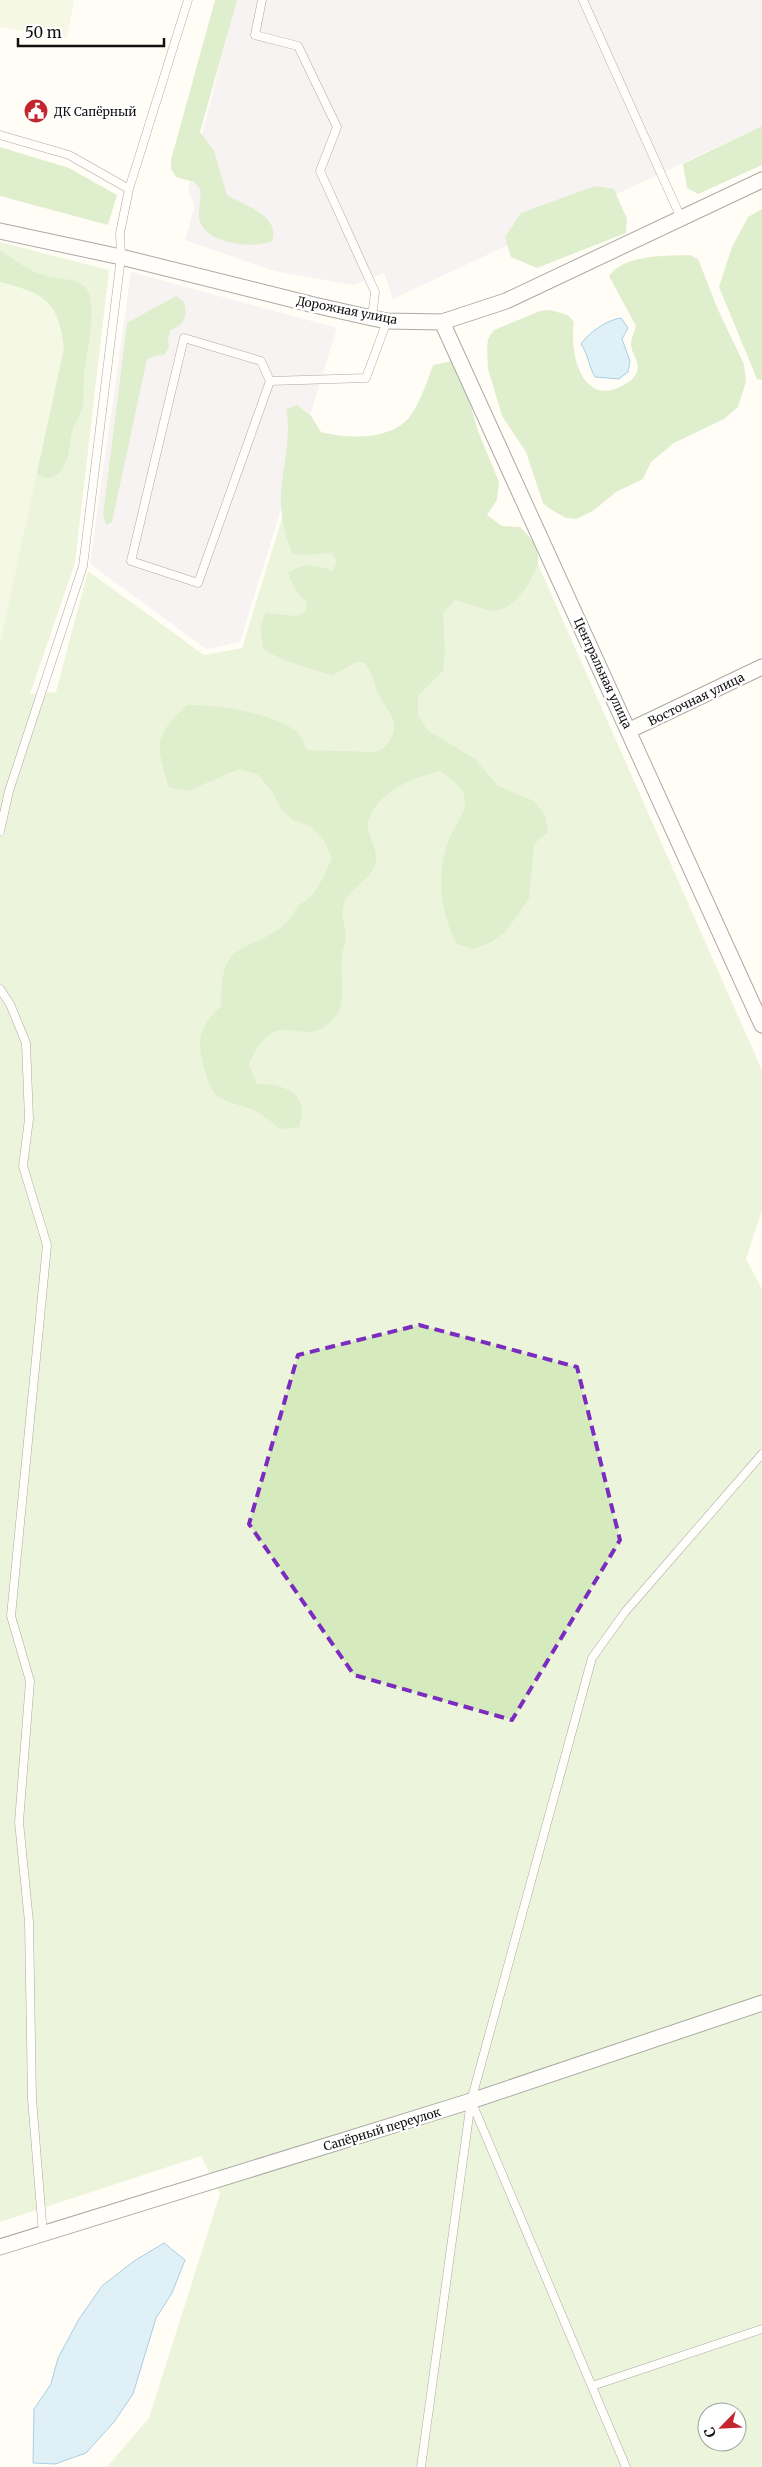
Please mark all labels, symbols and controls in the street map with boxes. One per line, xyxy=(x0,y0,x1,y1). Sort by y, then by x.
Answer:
scale bar xyxy=(18,15,164,47)
text: 50 m xyxy=(25,23,62,42)
public building icon: ДК Сапёрный xyxy=(23,98,49,124)
place label: ДК Сапёрный xyxy=(54,104,136,119)
street label: Дорожная улица xyxy=(295,293,399,327)
street label: Центральная улица xyxy=(571,615,635,731)
street label: Восточная улица xyxy=(645,669,747,729)
street label: Сапёрный переулок xyxy=(322,2104,443,2154)
north arrow xyxy=(697,2402,747,2452)
text: С xyxy=(700,2424,720,2440)

